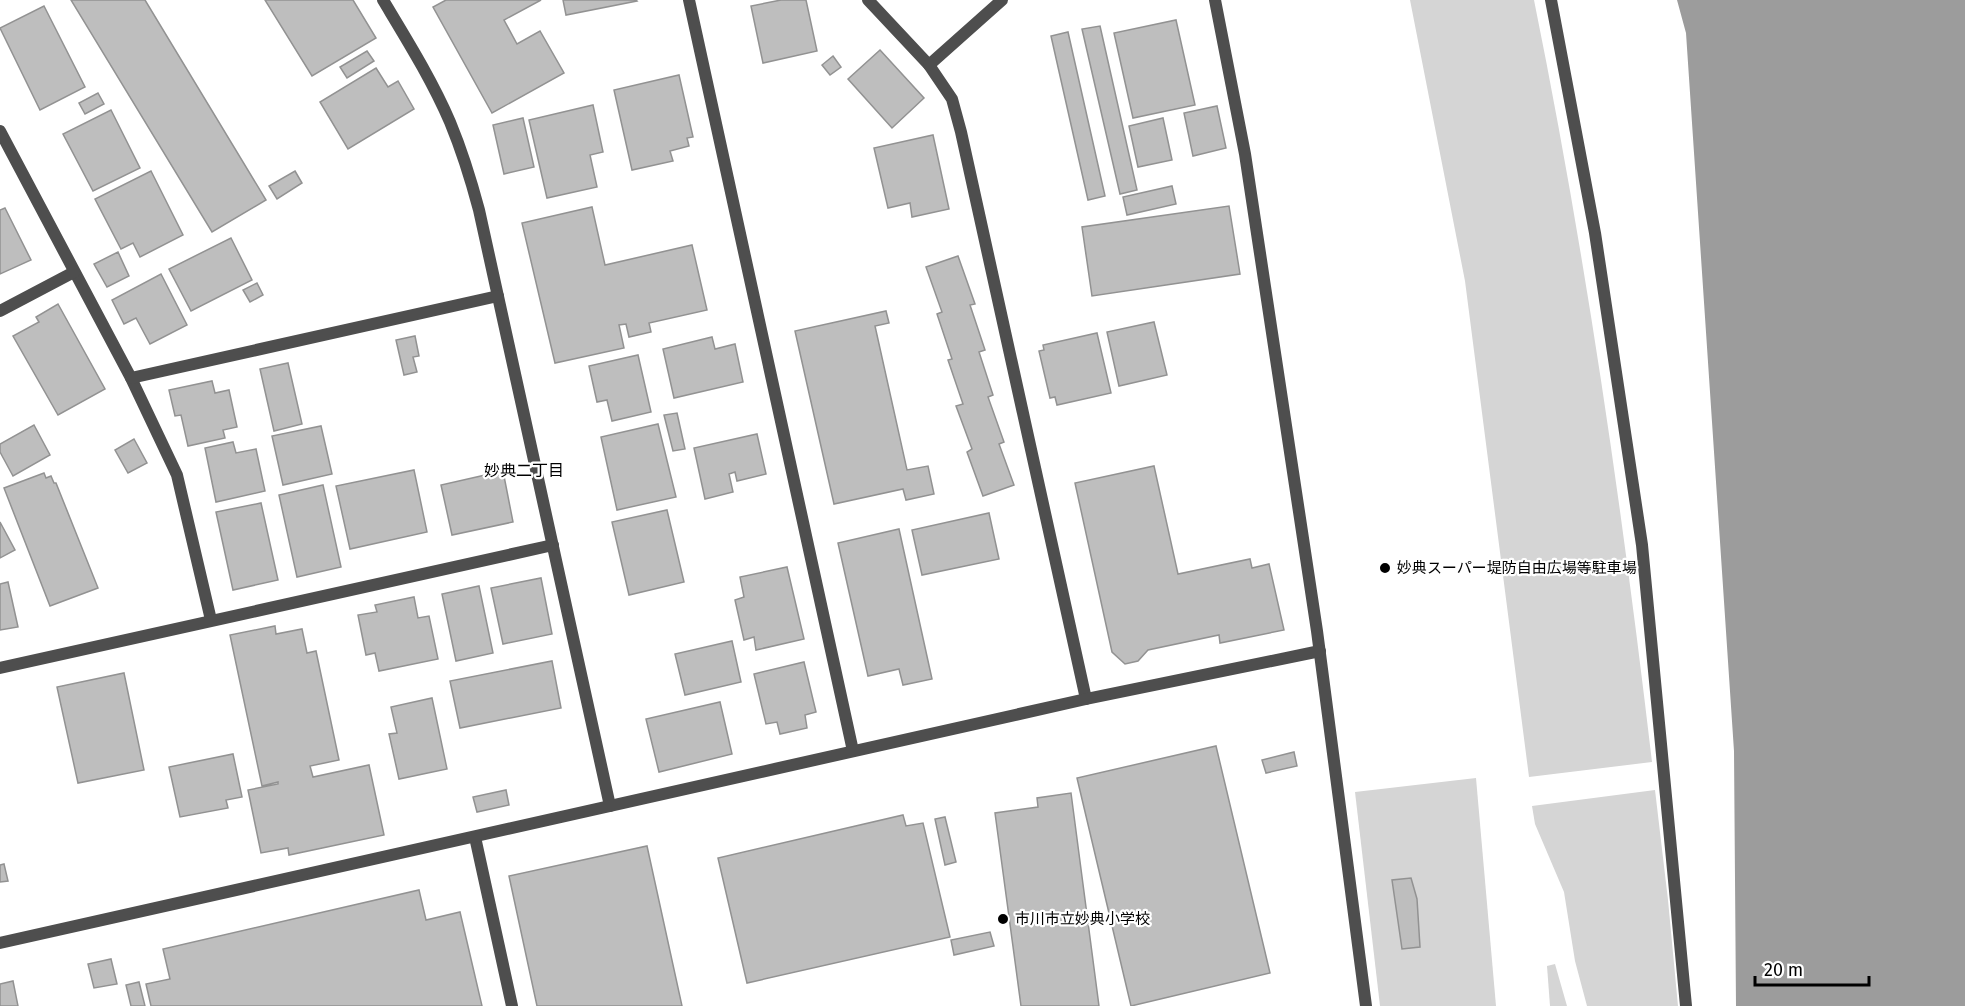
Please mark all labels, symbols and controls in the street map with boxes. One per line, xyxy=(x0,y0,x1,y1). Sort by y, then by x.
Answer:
district label: 妙典二丁目 xyxy=(484,461,564,480)
place label: 妙典スーパー堤防自由広場等駐車場 xyxy=(1397,559,1637,577)
marker: 妙典スーパー堤防自由広場等駐車場 xyxy=(1378,561,1392,575)
place label: 市川市立妙典小学校 xyxy=(1015,910,1150,928)
marker: 市川市立妙典小学校 xyxy=(996,912,1010,926)
scale bar xyxy=(1755,949,1869,987)
text: 20 m xyxy=(1764,959,1803,981)

